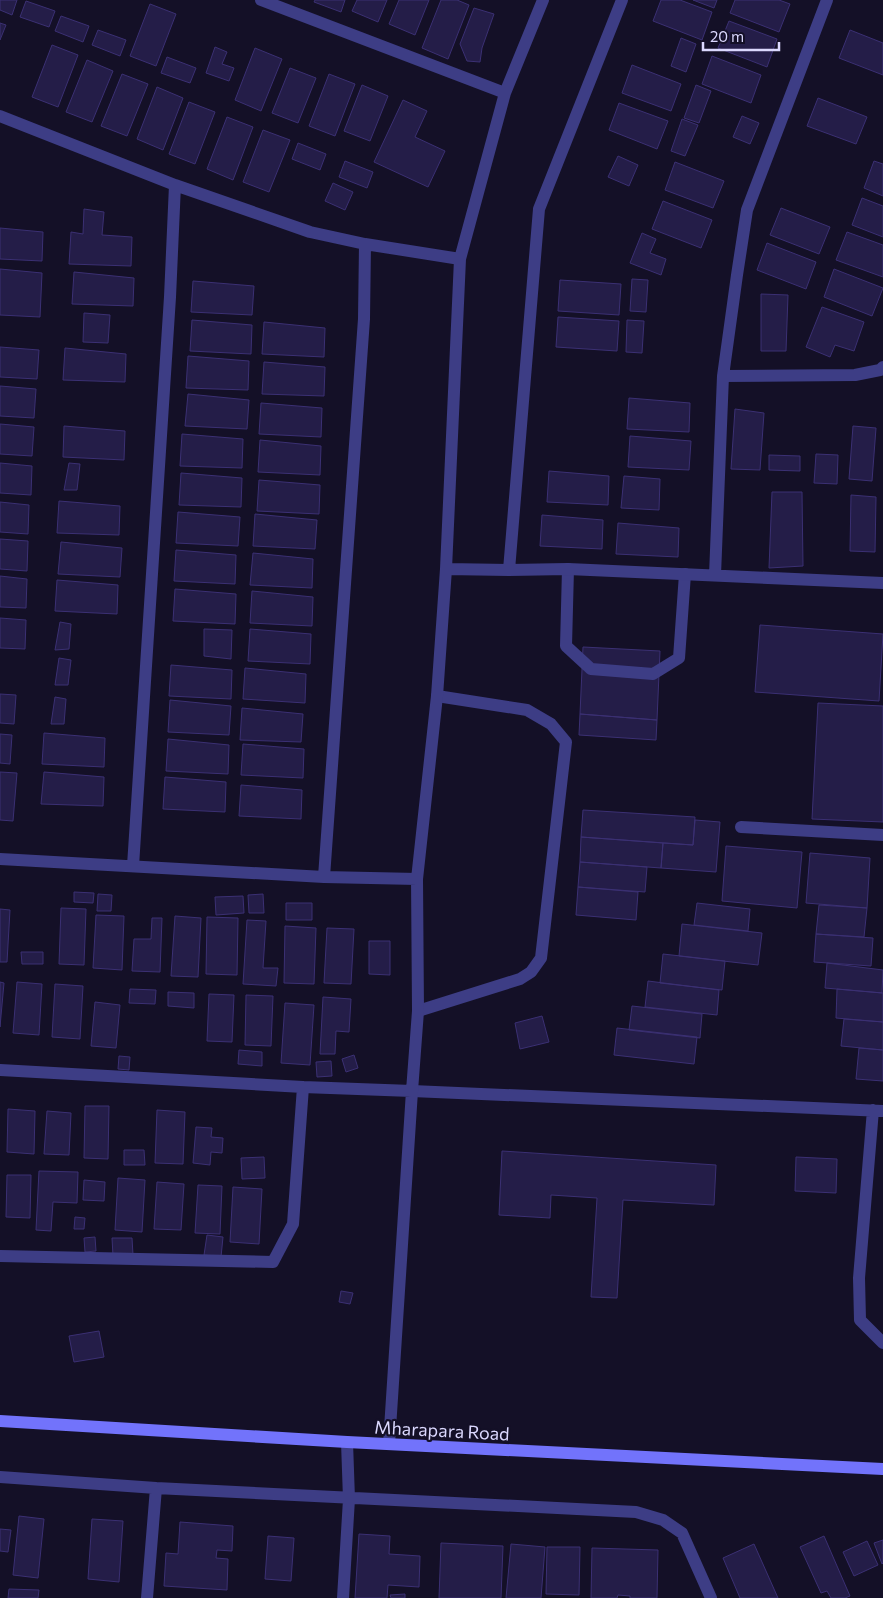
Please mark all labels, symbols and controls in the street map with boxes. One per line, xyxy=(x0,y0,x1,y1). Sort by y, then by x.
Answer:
scale bar xyxy=(703,20,779,52)
text: 20 m xyxy=(710,27,744,45)
street label: Mharapara Road xyxy=(374,1415,510,1445)

